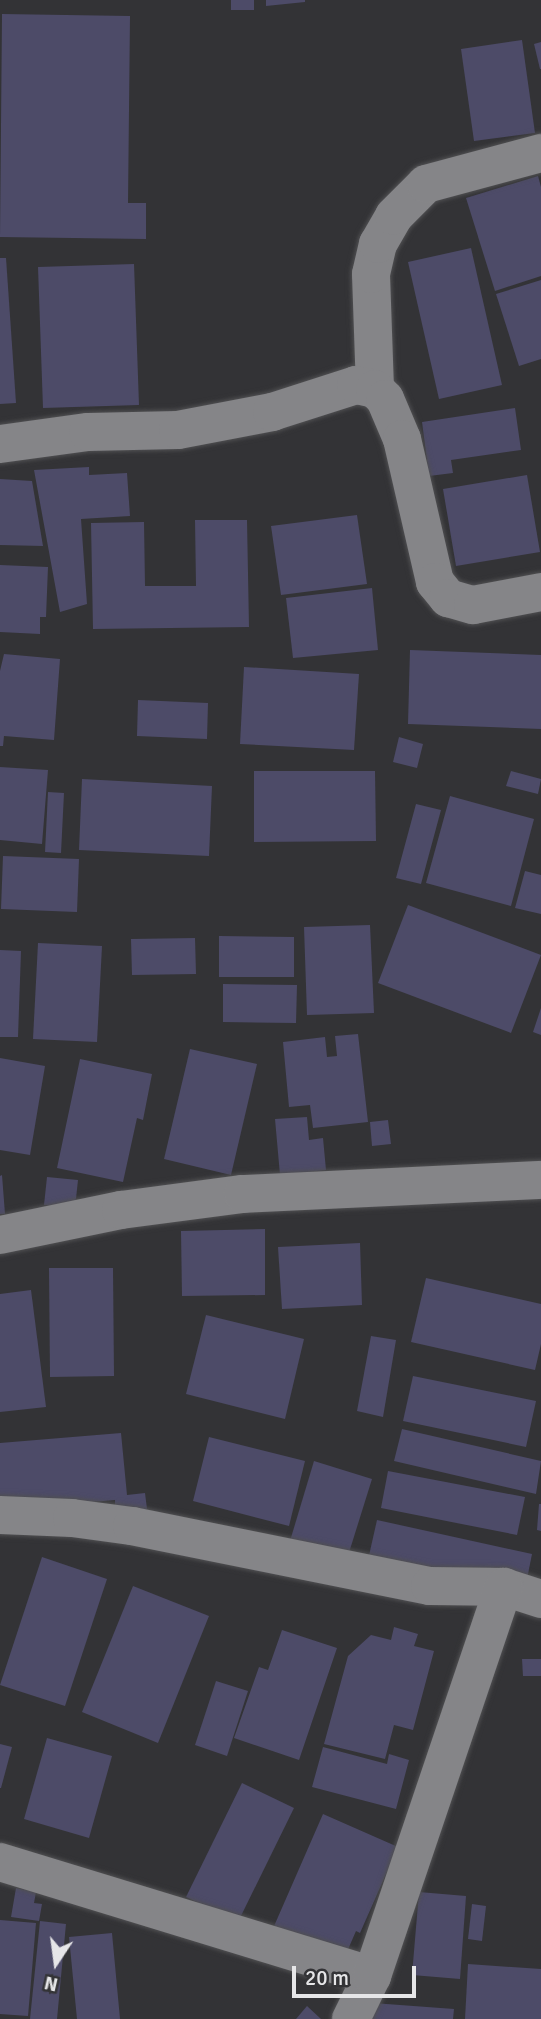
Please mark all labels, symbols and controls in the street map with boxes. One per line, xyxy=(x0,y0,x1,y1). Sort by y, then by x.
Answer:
north arrow xyxy=(21,1928,91,1998)
scale bar xyxy=(296,1952,420,1996)
text: 20 m xyxy=(305,1965,349,1991)
text: N xyxy=(42,1970,60,1997)

